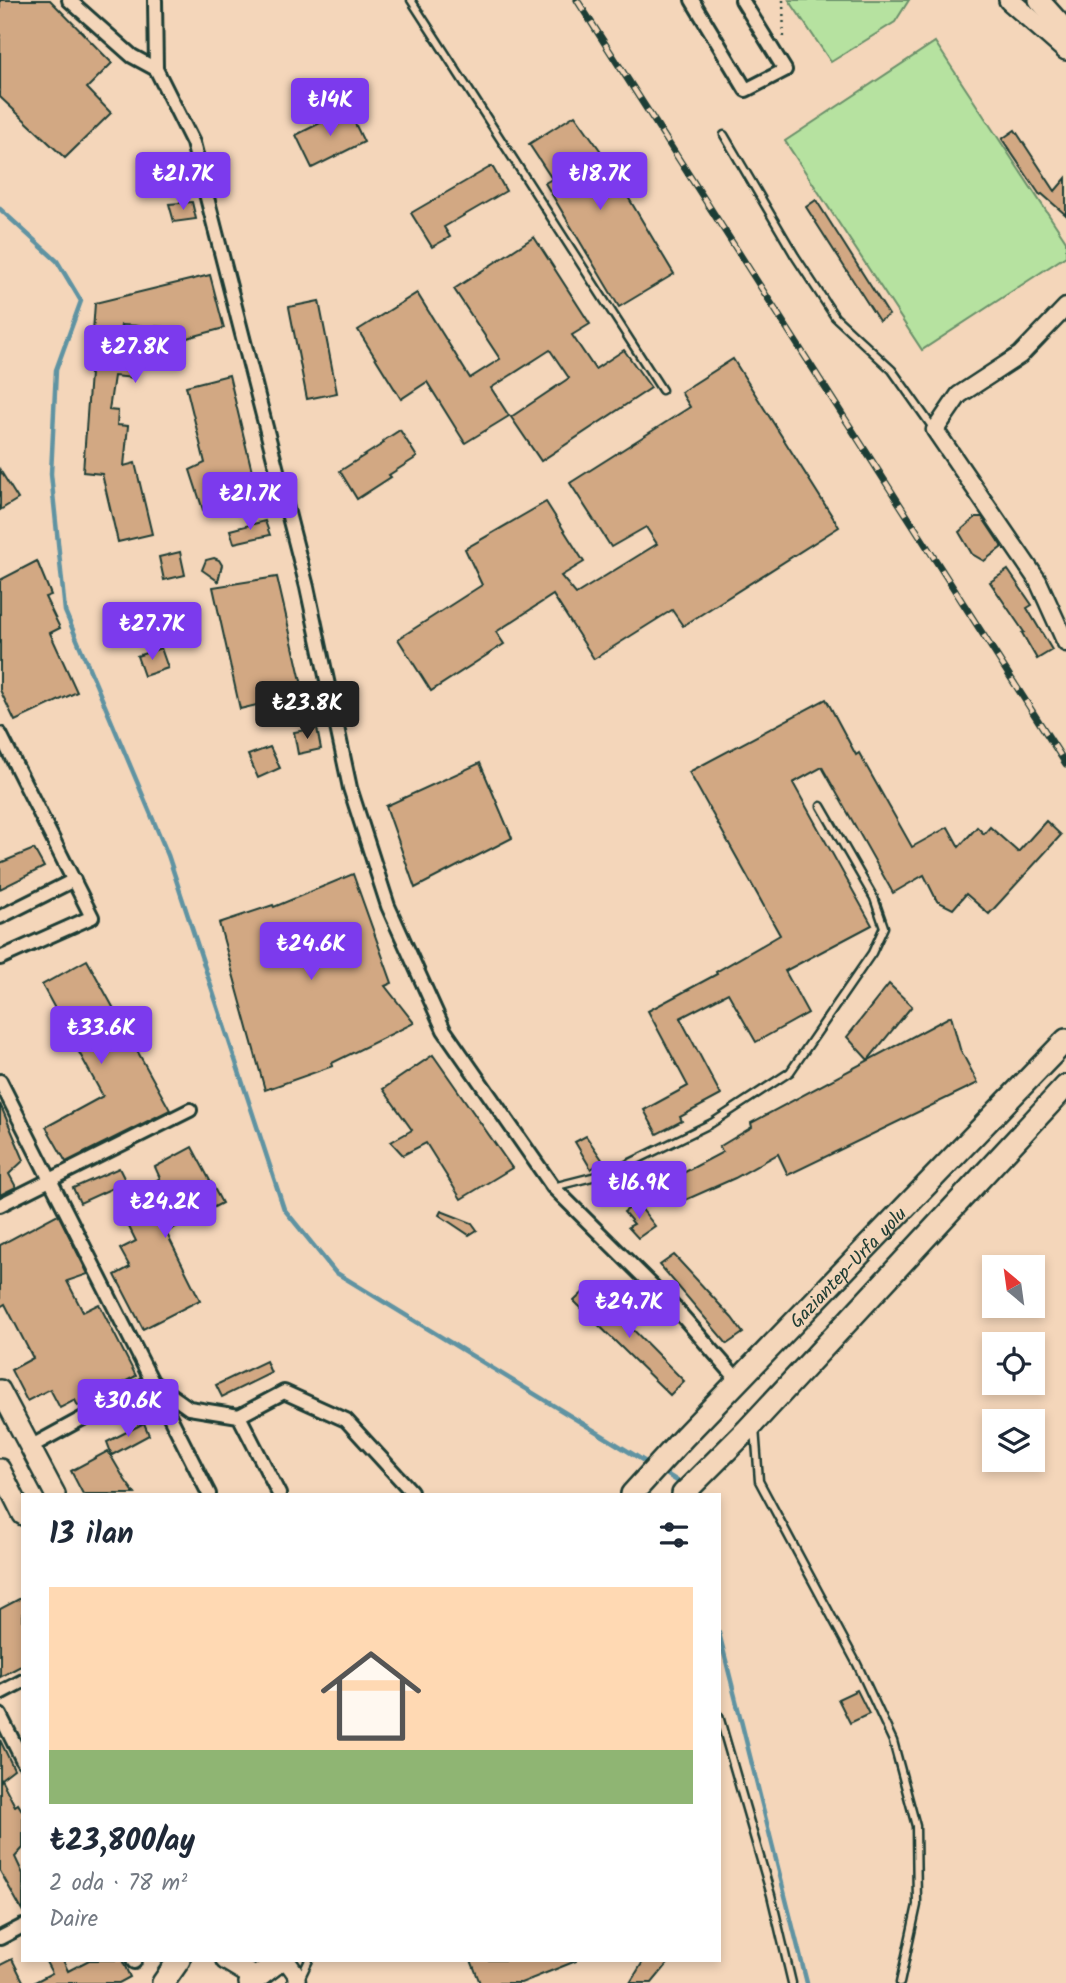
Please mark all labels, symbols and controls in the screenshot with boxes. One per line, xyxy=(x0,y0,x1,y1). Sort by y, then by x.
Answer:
pin: ₺14K xyxy=(289,78,371,138)
text: ₺14K xyxy=(307,83,353,119)
pin: ₺21.7K xyxy=(126,152,240,212)
pin: ₺18.7K xyxy=(543,152,657,212)
text: ₺21.7K xyxy=(151,157,215,193)
text: ₺18.7K xyxy=(568,157,632,193)
pin: ₺27.8K xyxy=(78,326,192,385)
text: ₺27.8K xyxy=(100,330,170,366)
pin: ₺21.7K xyxy=(193,472,307,532)
text: ₺21.7K xyxy=(218,477,282,513)
pin: ₺27.7K xyxy=(95,602,209,662)
text: ₺27.7K xyxy=(118,607,186,643)
pin: ₺23.8K xyxy=(250,682,364,741)
text: ₺23.8K xyxy=(271,686,343,722)
pin: ₺24.6K xyxy=(254,922,368,982)
text: ₺24.6K xyxy=(276,927,346,963)
pin: ₺33.6K xyxy=(44,1006,158,1066)
text: ₺33.6K xyxy=(66,1011,136,1047)
pin: ₺16.9K xyxy=(582,1162,696,1221)
text: ₺16.9K xyxy=(607,1166,671,1202)
pin: ₺24.2K xyxy=(108,1180,222,1240)
text: ₺24.2K xyxy=(129,1185,201,1221)
street label: Gaziantep-Urfa yolu xyxy=(783,1201,915,1336)
north arrow xyxy=(982,1255,1045,1318)
map controls xyxy=(982,1255,1045,1472)
pin: ₺24.7K xyxy=(572,1280,686,1340)
text: ₺24.7K xyxy=(595,1285,663,1321)
button: locate xyxy=(982,1332,1045,1395)
pin: ₺30.6K xyxy=(71,1380,185,1439)
text: ₺30.6K xyxy=(94,1384,162,1420)
button: layers xyxy=(982,1409,1045,1472)
text: 13 ilan xyxy=(49,1511,134,1559)
icon: filters xyxy=(655,1516,693,1554)
icon: home xyxy=(308,1633,434,1759)
text: ₺23,800/ay xyxy=(49,1818,195,1866)
text: 2 oda · 78 m² xyxy=(49,1866,187,1902)
text: Daire xyxy=(49,1902,98,1938)

